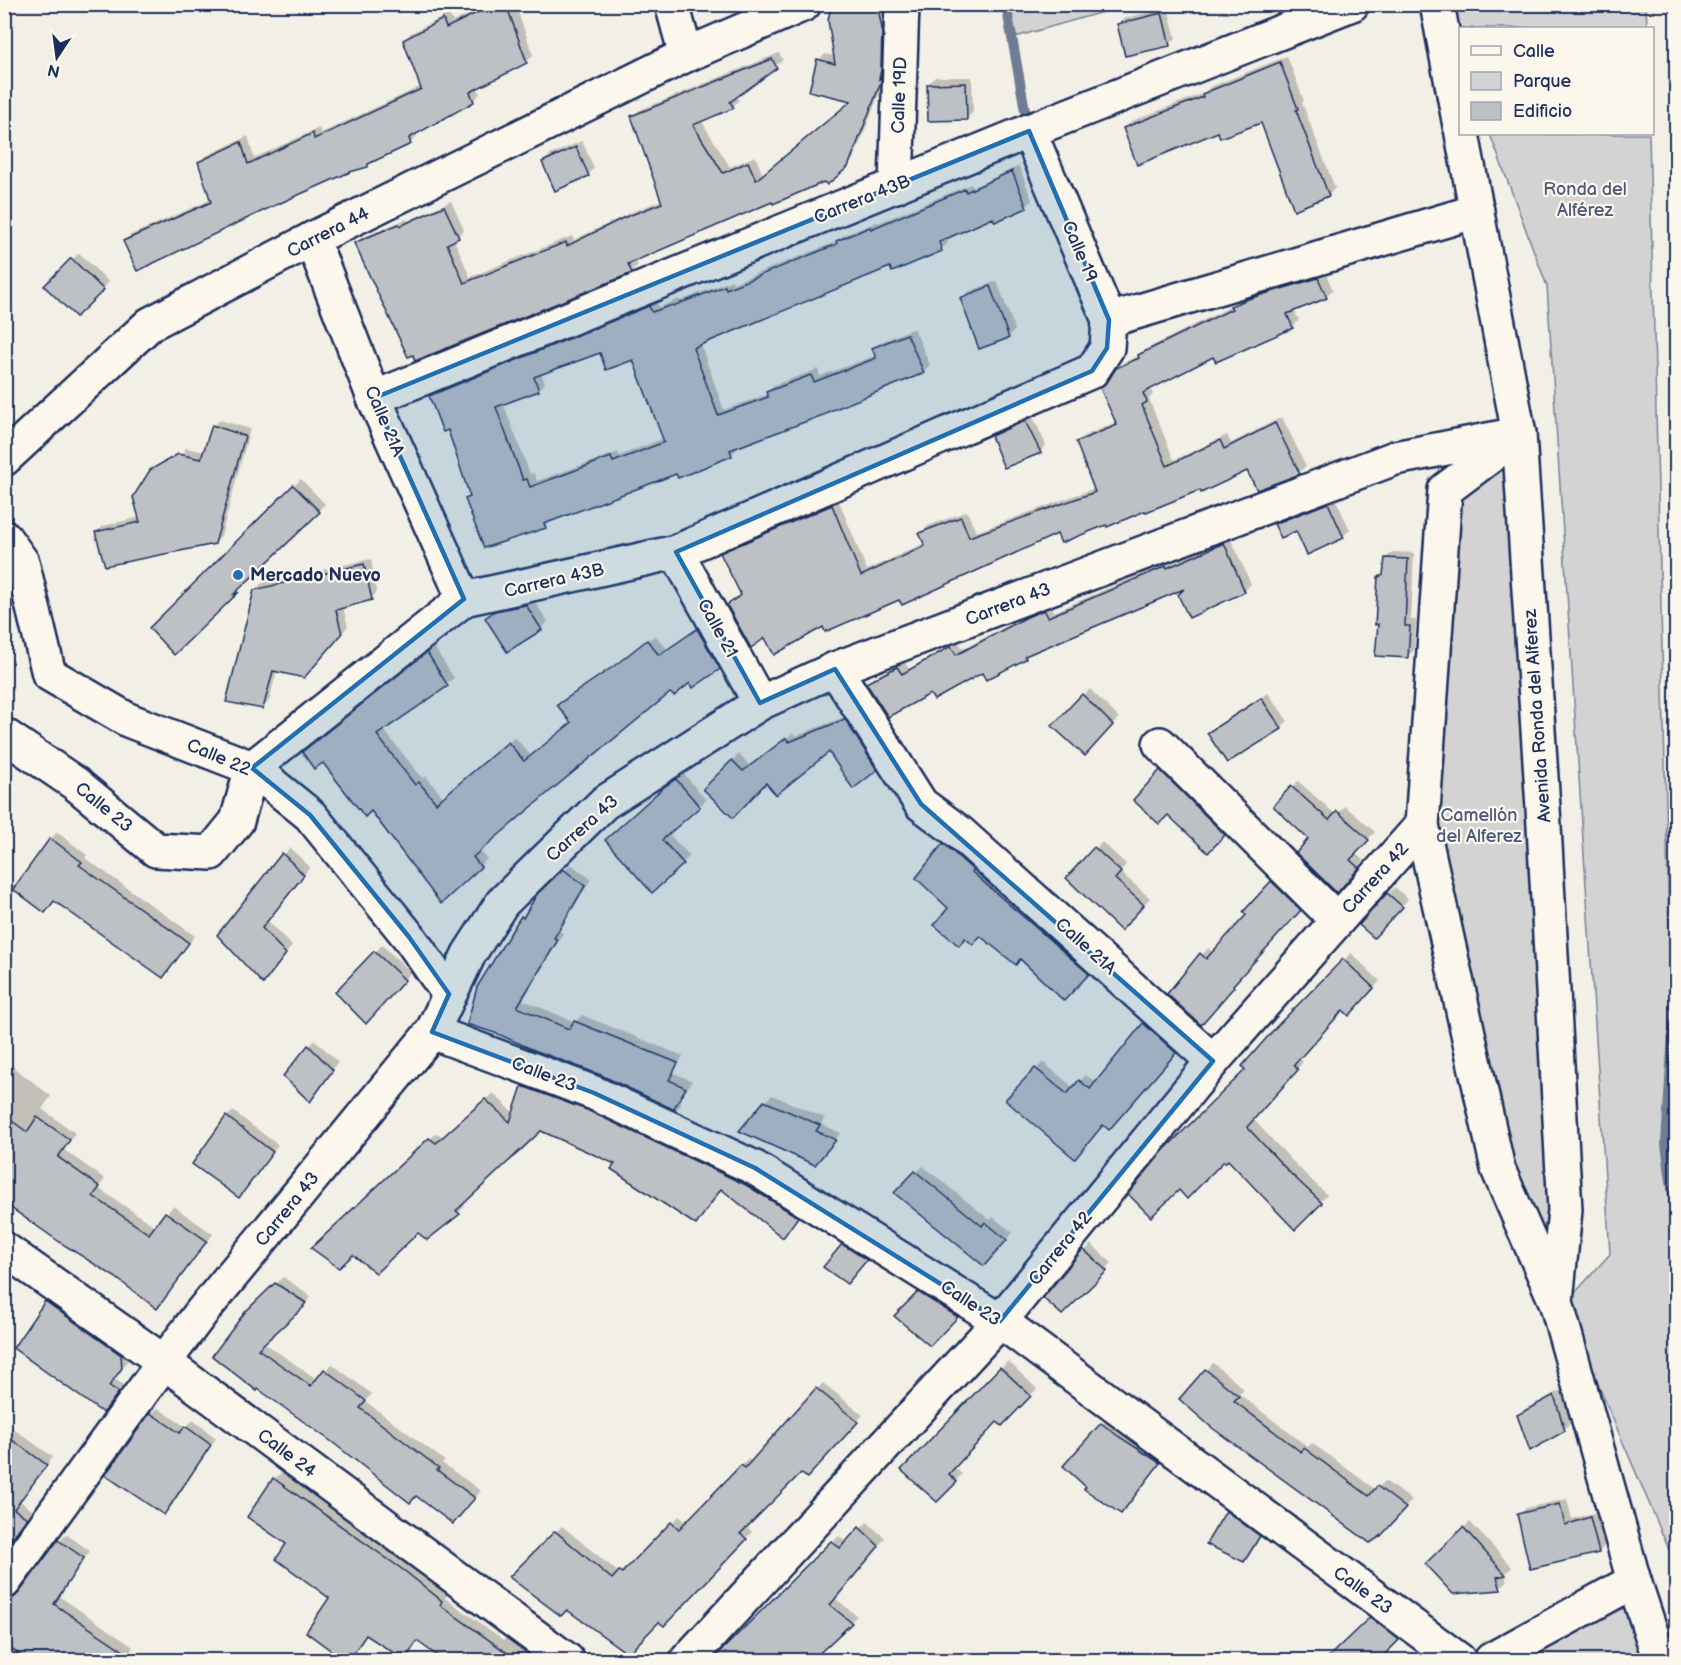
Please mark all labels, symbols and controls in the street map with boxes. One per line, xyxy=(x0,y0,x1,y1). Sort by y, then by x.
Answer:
north arrow xyxy=(27,27,87,87)
legend xyxy=(1459,27,1654,135)
text: Calle xyxy=(1513,41,1555,62)
street label: Calle 19D xyxy=(888,56,911,134)
text: N xyxy=(46,60,62,81)
text: Parque xyxy=(1513,71,1571,92)
text: Edificio xyxy=(1513,101,1572,122)
street label: Carrera 43B xyxy=(811,171,913,228)
park label: Ronda del Alférez xyxy=(1543,179,1627,221)
street label: Carrera 44 xyxy=(284,203,373,262)
street label: Calle 19 xyxy=(1057,218,1102,285)
street label: Calle 21A xyxy=(360,383,409,460)
street label: Carrera 43B xyxy=(502,559,606,602)
place label: Mercado Nuevo xyxy=(250,565,381,586)
marker: Mercado Nuevo xyxy=(231,568,245,582)
street label: Carrera 43 xyxy=(963,579,1054,630)
street label: Calle 21 xyxy=(693,595,742,661)
street label: Avenida Ronda del Alferez xyxy=(1520,608,1555,823)
street label: Calle 22 xyxy=(184,735,254,780)
street label: Calle 23 xyxy=(71,778,137,837)
street label: Carrera 43 xyxy=(542,791,623,866)
park label: Camellón del Alferez xyxy=(1436,805,1522,847)
street label: Carrera 42 xyxy=(1338,838,1413,918)
street label: Calle 21A xyxy=(1051,914,1120,979)
street label: Calle 23 xyxy=(508,1053,579,1096)
street label: Carrera 43 xyxy=(251,1168,324,1251)
street label: Carrera 42 xyxy=(1024,1207,1097,1290)
street label: Calle 23 xyxy=(937,1276,1005,1331)
street label: Calle 24 xyxy=(253,1425,320,1482)
street label: Calle 23 xyxy=(1329,1562,1396,1619)

